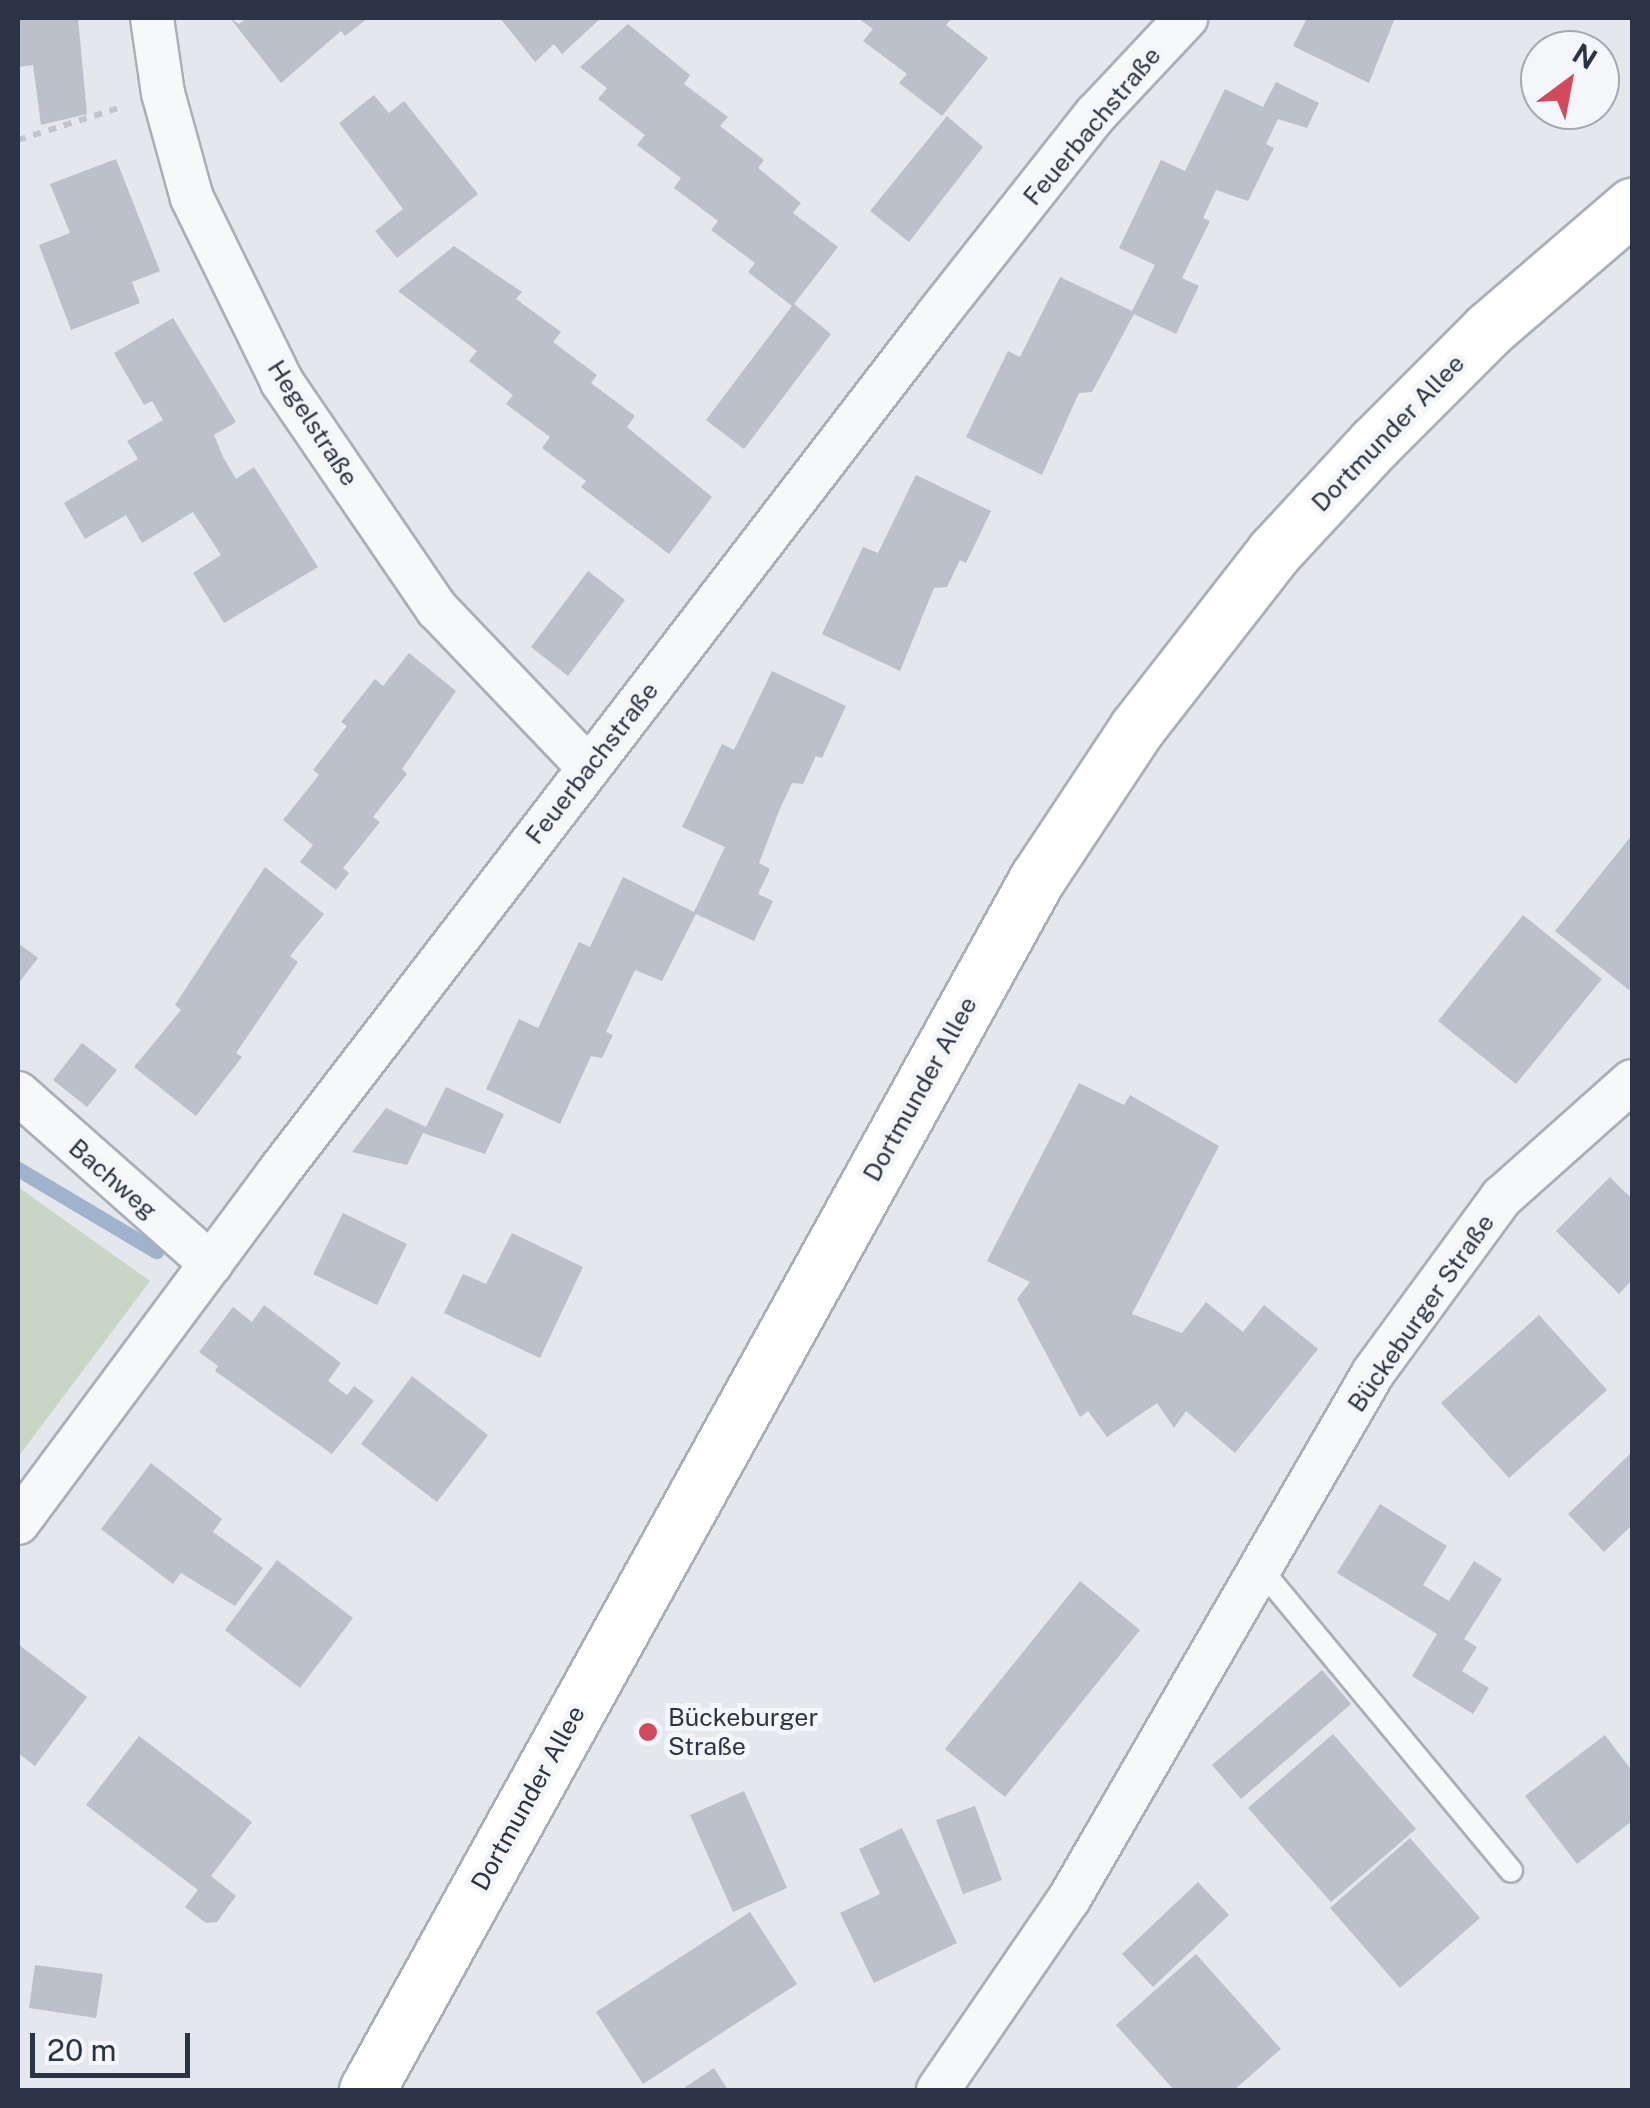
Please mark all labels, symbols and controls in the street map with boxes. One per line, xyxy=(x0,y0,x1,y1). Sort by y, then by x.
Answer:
north arrow xyxy=(1520,30,1620,130)
text: N xyxy=(1567,36,1603,76)
street label: Feuerbachstraße xyxy=(1017,41,1167,211)
street label: Dortmunder Allee xyxy=(1305,348,1471,518)
street label: Hegelstraße xyxy=(261,355,365,491)
street label: Feuerbachstraße xyxy=(519,676,665,850)
street label: Dortmunder Allee xyxy=(857,991,983,1187)
street label: Bachweg xyxy=(63,1133,163,1225)
street label: Bückeburger Straße xyxy=(1341,1208,1501,1418)
street label: Dortmunder Allee xyxy=(465,1700,591,1896)
place label: Bückeburger Straße xyxy=(668,1703,818,1762)
marker: Bückeburger Straße xyxy=(637,1721,659,1743)
scale bar xyxy=(35,2013,195,2075)
text: 20 m xyxy=(47,2032,116,2068)

